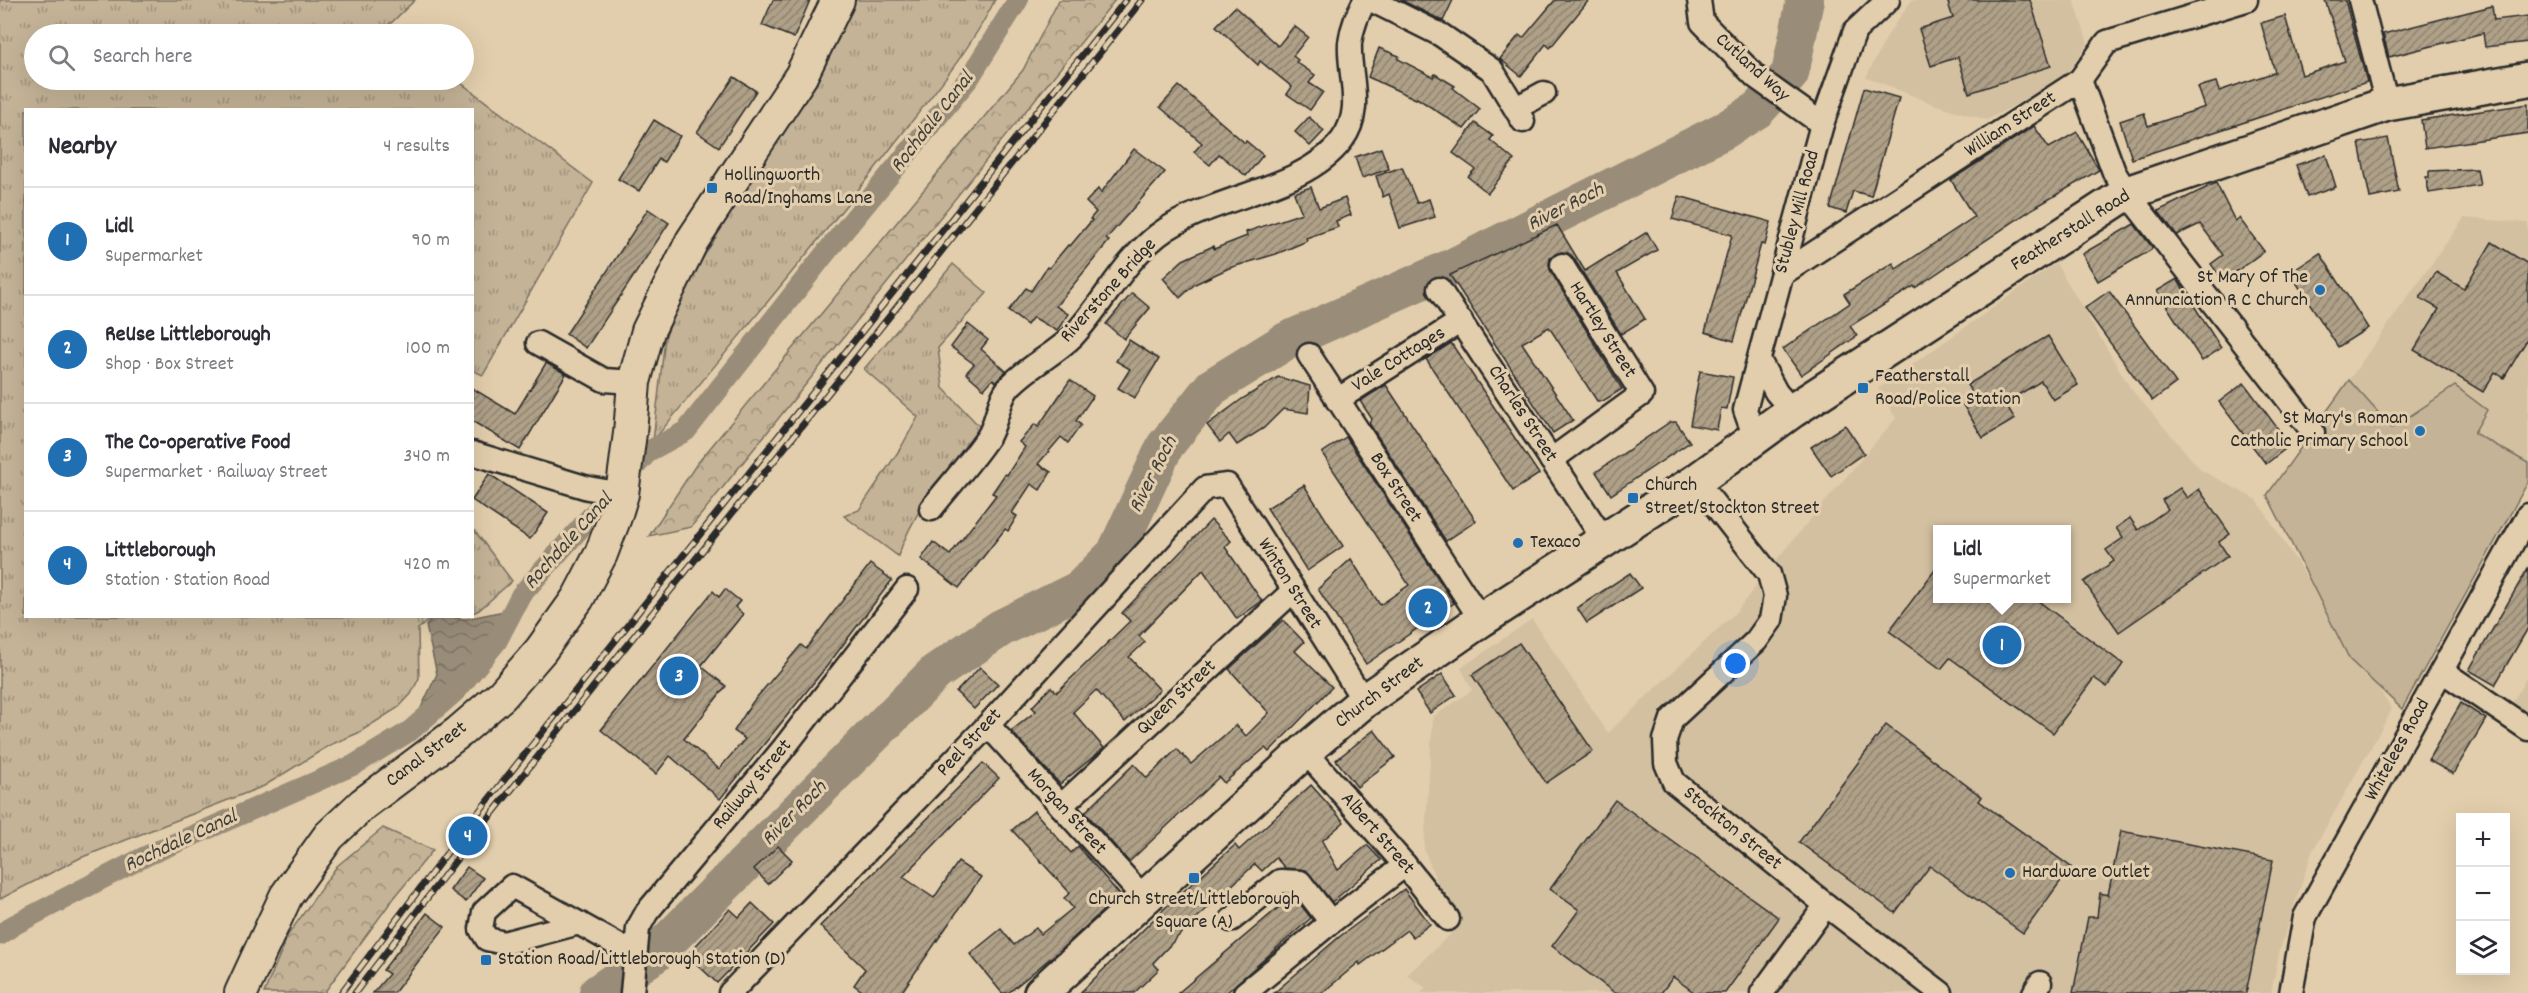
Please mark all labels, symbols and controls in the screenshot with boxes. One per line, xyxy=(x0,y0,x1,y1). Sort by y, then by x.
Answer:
search box xyxy=(24,24,474,90)
street label: Cutland Way xyxy=(1708,27,1796,110)
icon: search xyxy=(45,41,78,74)
text: Search here xyxy=(93,42,192,73)
water label: Rochdale Canal xyxy=(884,64,983,180)
street label: William Street xyxy=(1960,85,2062,165)
text: Nearby xyxy=(48,129,116,166)
text: 4 results xyxy=(383,133,450,161)
street label: Stubley Mill Road xyxy=(1768,147,1828,277)
place label: Hollingworth Road/Inghams Lane xyxy=(724,162,872,213)
water label: River Roch xyxy=(1523,175,1611,240)
marker: Hollingworth Road/Inghams Lane xyxy=(705,181,719,195)
street label: Featherstall Road xyxy=(2006,183,2136,279)
text: Lidl xyxy=(105,212,134,243)
text: 1 xyxy=(65,227,70,255)
text: 90 m xyxy=(412,227,450,255)
street label: Riverstone Bridge xyxy=(1054,232,1164,350)
text: Supermarket xyxy=(105,243,203,271)
place label: St Mary Of The Annunciation R C Church xyxy=(2125,264,2308,315)
street label: Hartley Street xyxy=(1561,276,1643,384)
marker: St Mary Of The Annunciation R C Church xyxy=(2313,283,2327,297)
text: ReUse Littleborough xyxy=(105,320,271,351)
street label: Vale Cottages xyxy=(1347,320,1451,400)
text: 2 xyxy=(63,335,72,363)
text: 100 m xyxy=(406,335,450,363)
text: Shop · Box Street xyxy=(105,351,234,379)
street label: Charles Street xyxy=(1480,360,1564,468)
place label: Featherstall Road/Police Station xyxy=(1875,363,2021,414)
marker: Featherstall Road/Police Station xyxy=(1856,381,1870,395)
place label: St Mary's Roman Catholic Primary School xyxy=(2230,405,2408,456)
marker: St Mary's Roman Catholic Primary School xyxy=(2413,424,2427,438)
text: The Co-operative Food xyxy=(105,428,291,459)
water label: River Roch xyxy=(1122,430,1187,518)
text: 3 xyxy=(63,443,72,471)
text: 340 m xyxy=(404,443,450,471)
street label: Box Street xyxy=(1362,447,1428,529)
text: Supermarket · Railway Street xyxy=(105,459,328,487)
place label: Church Street/Stockton Street xyxy=(1645,472,1819,523)
water label: Rochdale Canal xyxy=(517,485,622,597)
marker: Church Street/Stockton Street xyxy=(1626,491,1640,505)
popup xyxy=(1933,525,2071,603)
place label: Texaco xyxy=(1530,529,1581,557)
street label: Winton Street xyxy=(1250,533,1328,635)
text: Lidl xyxy=(1953,535,1982,566)
text: Littleborough xyxy=(105,536,216,567)
marker: Texaco xyxy=(1511,536,1525,550)
text: 4 xyxy=(63,551,72,579)
text: 420 m xyxy=(404,551,450,579)
text: Supermarket xyxy=(1953,566,2051,594)
text: Station · Station Road xyxy=(105,567,270,595)
pin: 2 xyxy=(1408,586,1448,630)
pin: 1 xyxy=(1982,622,2022,668)
your location xyxy=(1721,649,1750,678)
street label: Church Street xyxy=(1329,650,1431,736)
pin: 3 xyxy=(660,654,698,698)
street label: Queen Street xyxy=(1131,654,1223,742)
street label: Whitelees Road xyxy=(2358,694,2438,806)
street label: Peel Street xyxy=(931,703,1009,783)
street label: Canal Street xyxy=(380,715,474,795)
street label: Railway Street xyxy=(707,733,799,837)
street label: Morgan Street xyxy=(1019,762,1113,862)
water label: River Roch xyxy=(755,773,836,854)
street label: Stockton Street xyxy=(1677,780,1787,878)
street label: Albert Street xyxy=(1333,787,1421,881)
water label: Rochdale Canal xyxy=(120,802,244,881)
map controls xyxy=(2456,813,2510,975)
button: + xyxy=(2456,813,2510,867)
pin: 4 xyxy=(448,814,488,858)
place label: Hardware Outlet xyxy=(2022,859,2150,887)
marker: Hardware Outlet xyxy=(2003,866,2017,880)
button: − xyxy=(2456,867,2510,921)
marker: Church Street/Littleborough Square (A) xyxy=(1187,871,1201,885)
place label: Church Street/Littleborough Square (A) xyxy=(1088,886,1300,937)
button: layers xyxy=(2456,921,2510,975)
place label: Station Road/Littleborough Station (D) xyxy=(498,946,785,974)
marker: Station Road/Littleborough Station (D) xyxy=(479,953,493,967)

